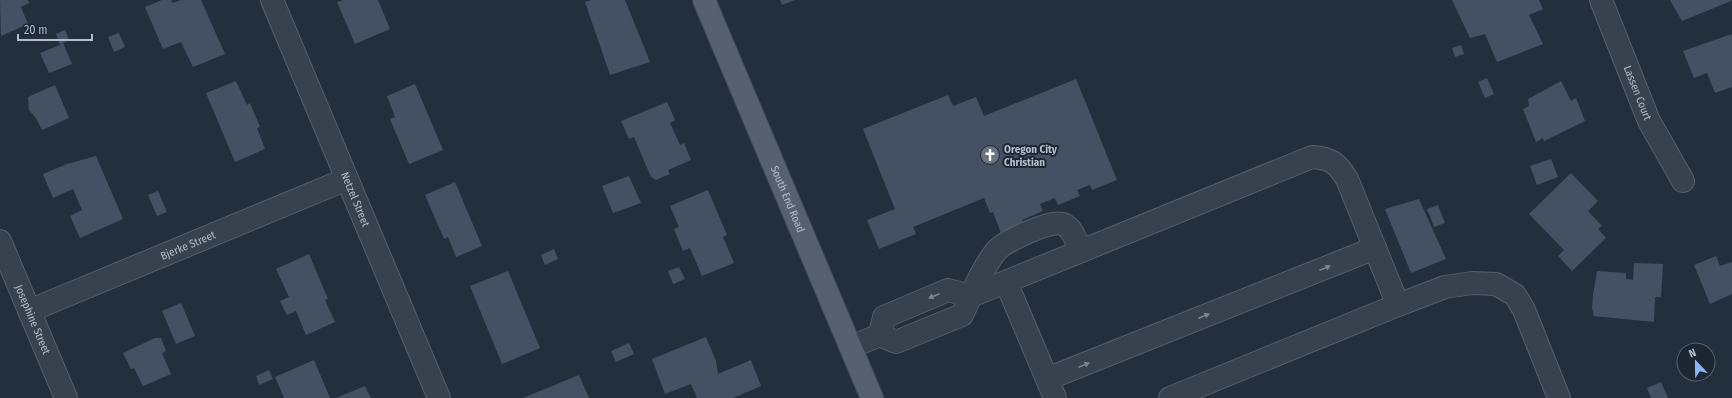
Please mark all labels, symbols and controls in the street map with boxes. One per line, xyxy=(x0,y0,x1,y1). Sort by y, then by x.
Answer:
scale bar xyxy=(18,16,92,42)
text: 20 m xyxy=(24,23,48,37)
street label: Lassen Court xyxy=(1621,64,1655,123)
place label: Oregon City Christian xyxy=(1004,143,1058,169)
church icon: Oregon City Christian xyxy=(979,144,1001,166)
street label: South End Road xyxy=(768,164,808,234)
street label: Netzel Street xyxy=(338,170,373,229)
street label: Bjerke Street xyxy=(158,228,218,262)
one-way arrow xyxy=(1319,264,1331,270)
street label: Josephine Street xyxy=(13,283,53,357)
one-way arrow xyxy=(928,293,939,299)
one-way arrow xyxy=(1199,313,1211,319)
north arrow xyxy=(1676,342,1716,382)
text: N xyxy=(1687,346,1698,360)
one-way arrow xyxy=(1078,361,1090,367)

